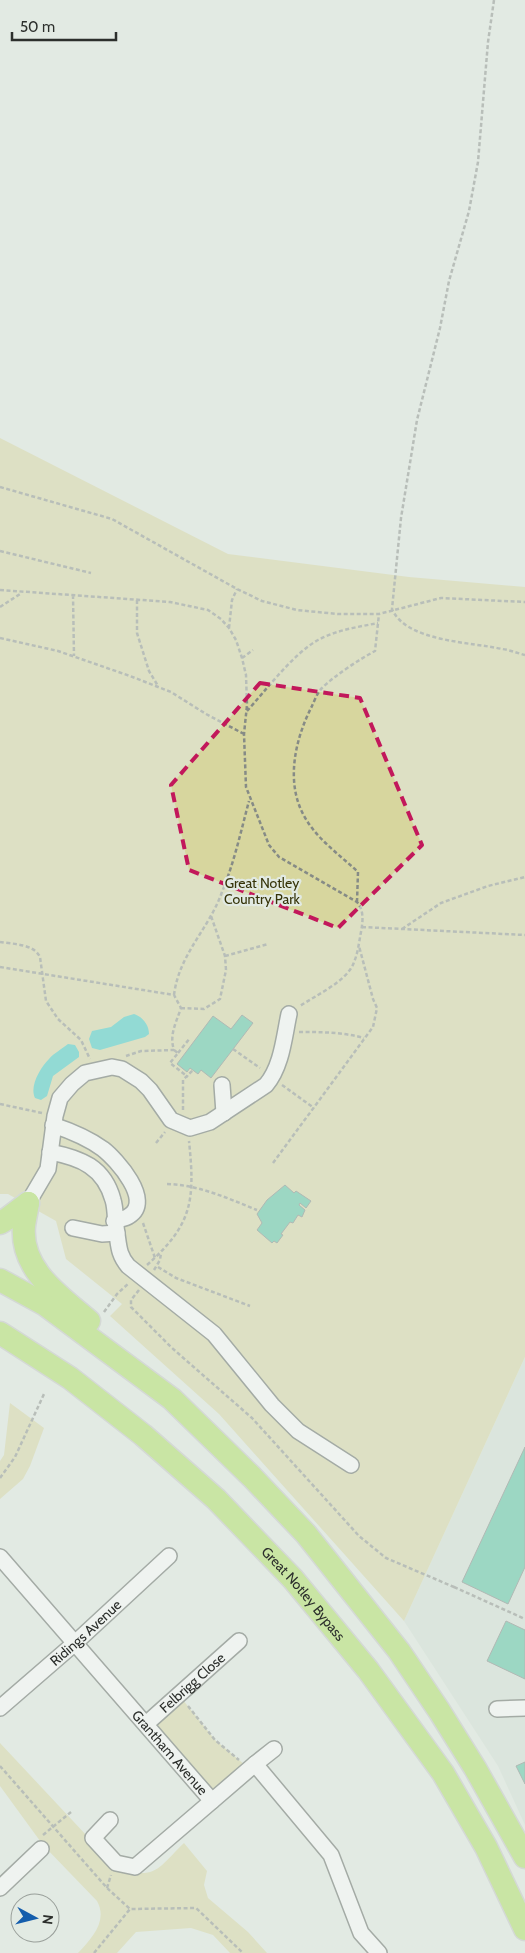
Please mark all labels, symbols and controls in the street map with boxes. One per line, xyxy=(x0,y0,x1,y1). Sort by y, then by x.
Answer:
scale bar xyxy=(12,10,116,42)
text: 50 m xyxy=(20,18,55,36)
park label: Great Notley Country Park xyxy=(224,874,301,908)
street label: Great Notley Bypass xyxy=(258,1543,349,1645)
street label: Ridings Avenue xyxy=(46,1596,125,1670)
street label: Felbrigg Close xyxy=(156,1649,229,1717)
street label: Grantham Avenue xyxy=(128,1706,212,1799)
north arrow xyxy=(10,1893,60,1943)
text: N xyxy=(38,1914,57,1926)

